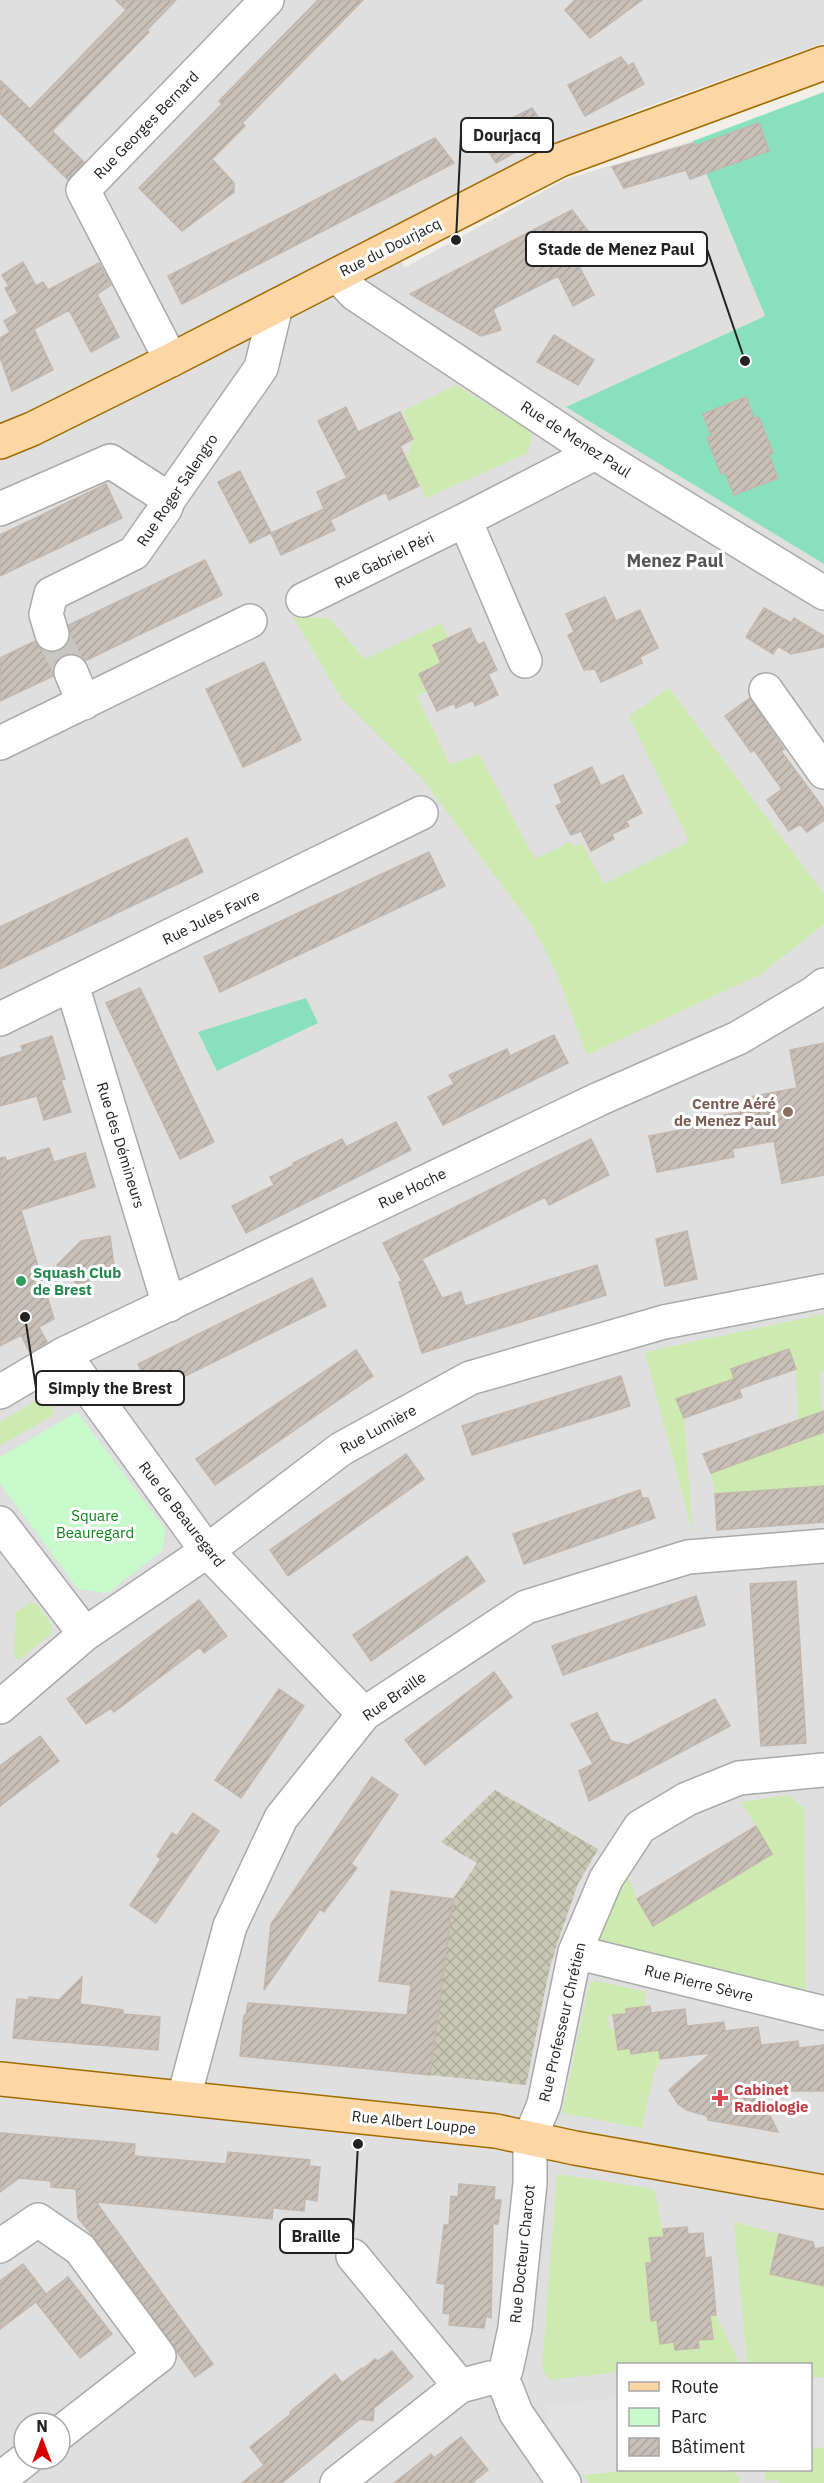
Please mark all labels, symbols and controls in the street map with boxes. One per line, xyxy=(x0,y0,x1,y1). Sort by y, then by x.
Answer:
street label: Rue Georges Bernard xyxy=(89,67,203,183)
callout: Dourjacq xyxy=(461,118,553,152)
text: Dourjacq xyxy=(473,125,541,145)
street label: Rue du Dourjacq xyxy=(336,213,444,281)
callout: Stade de Menez Paul xyxy=(526,232,707,266)
text: Stade de Menez Paul xyxy=(538,239,694,259)
street label: Rue de Menez Paul xyxy=(517,396,635,482)
street label: Rue Roger Salengro xyxy=(132,430,222,550)
street label: Rue Gabriel Péri xyxy=(331,528,437,592)
district label: Menez Paul xyxy=(626,549,724,572)
street label: Rue Jules Favre xyxy=(159,885,263,949)
street label: Rue des Démineurs xyxy=(93,1080,149,1210)
place label: Centre Aéré de Menez Paul xyxy=(674,1094,776,1130)
marker: Centre Aéré de Menez Paul xyxy=(781,1105,795,1119)
street label: Rue Hoche xyxy=(375,1163,449,1213)
place label: Squash Club de Brest xyxy=(33,1263,121,1299)
marker: Squash Club de Brest xyxy=(14,1274,28,1288)
callout: Simply the Brest xyxy=(36,1371,184,1405)
text: Simply the Brest xyxy=(48,1378,172,1398)
street label: Rue Lumière xyxy=(336,1400,420,1458)
street label: Rue de Beauregard xyxy=(135,1457,229,1571)
park label: Square Beauregard xyxy=(56,1506,134,1542)
street label: Rue Braille xyxy=(359,1667,429,1725)
street label: Rue Professeur Chrétien xyxy=(534,1940,590,2104)
street label: Rue Pierre Sèvre xyxy=(643,1960,755,2006)
place label: Cabinet Radiologie xyxy=(734,2080,808,2116)
marker: Cabinet Radiologie xyxy=(711,2089,729,2107)
street label: Rue Albert Louppe xyxy=(351,2106,477,2138)
street label: Rue Docteur Charcot xyxy=(505,2184,539,2324)
callout: Braille xyxy=(280,2219,353,2253)
text: Braille xyxy=(291,2226,341,2246)
legend xyxy=(617,2363,812,2471)
text: Route xyxy=(671,2375,719,2398)
text: Parc xyxy=(671,2405,707,2428)
north arrow xyxy=(12,2411,72,2471)
text: N xyxy=(36,2416,48,2436)
text: Bâtiment xyxy=(671,2435,745,2458)

